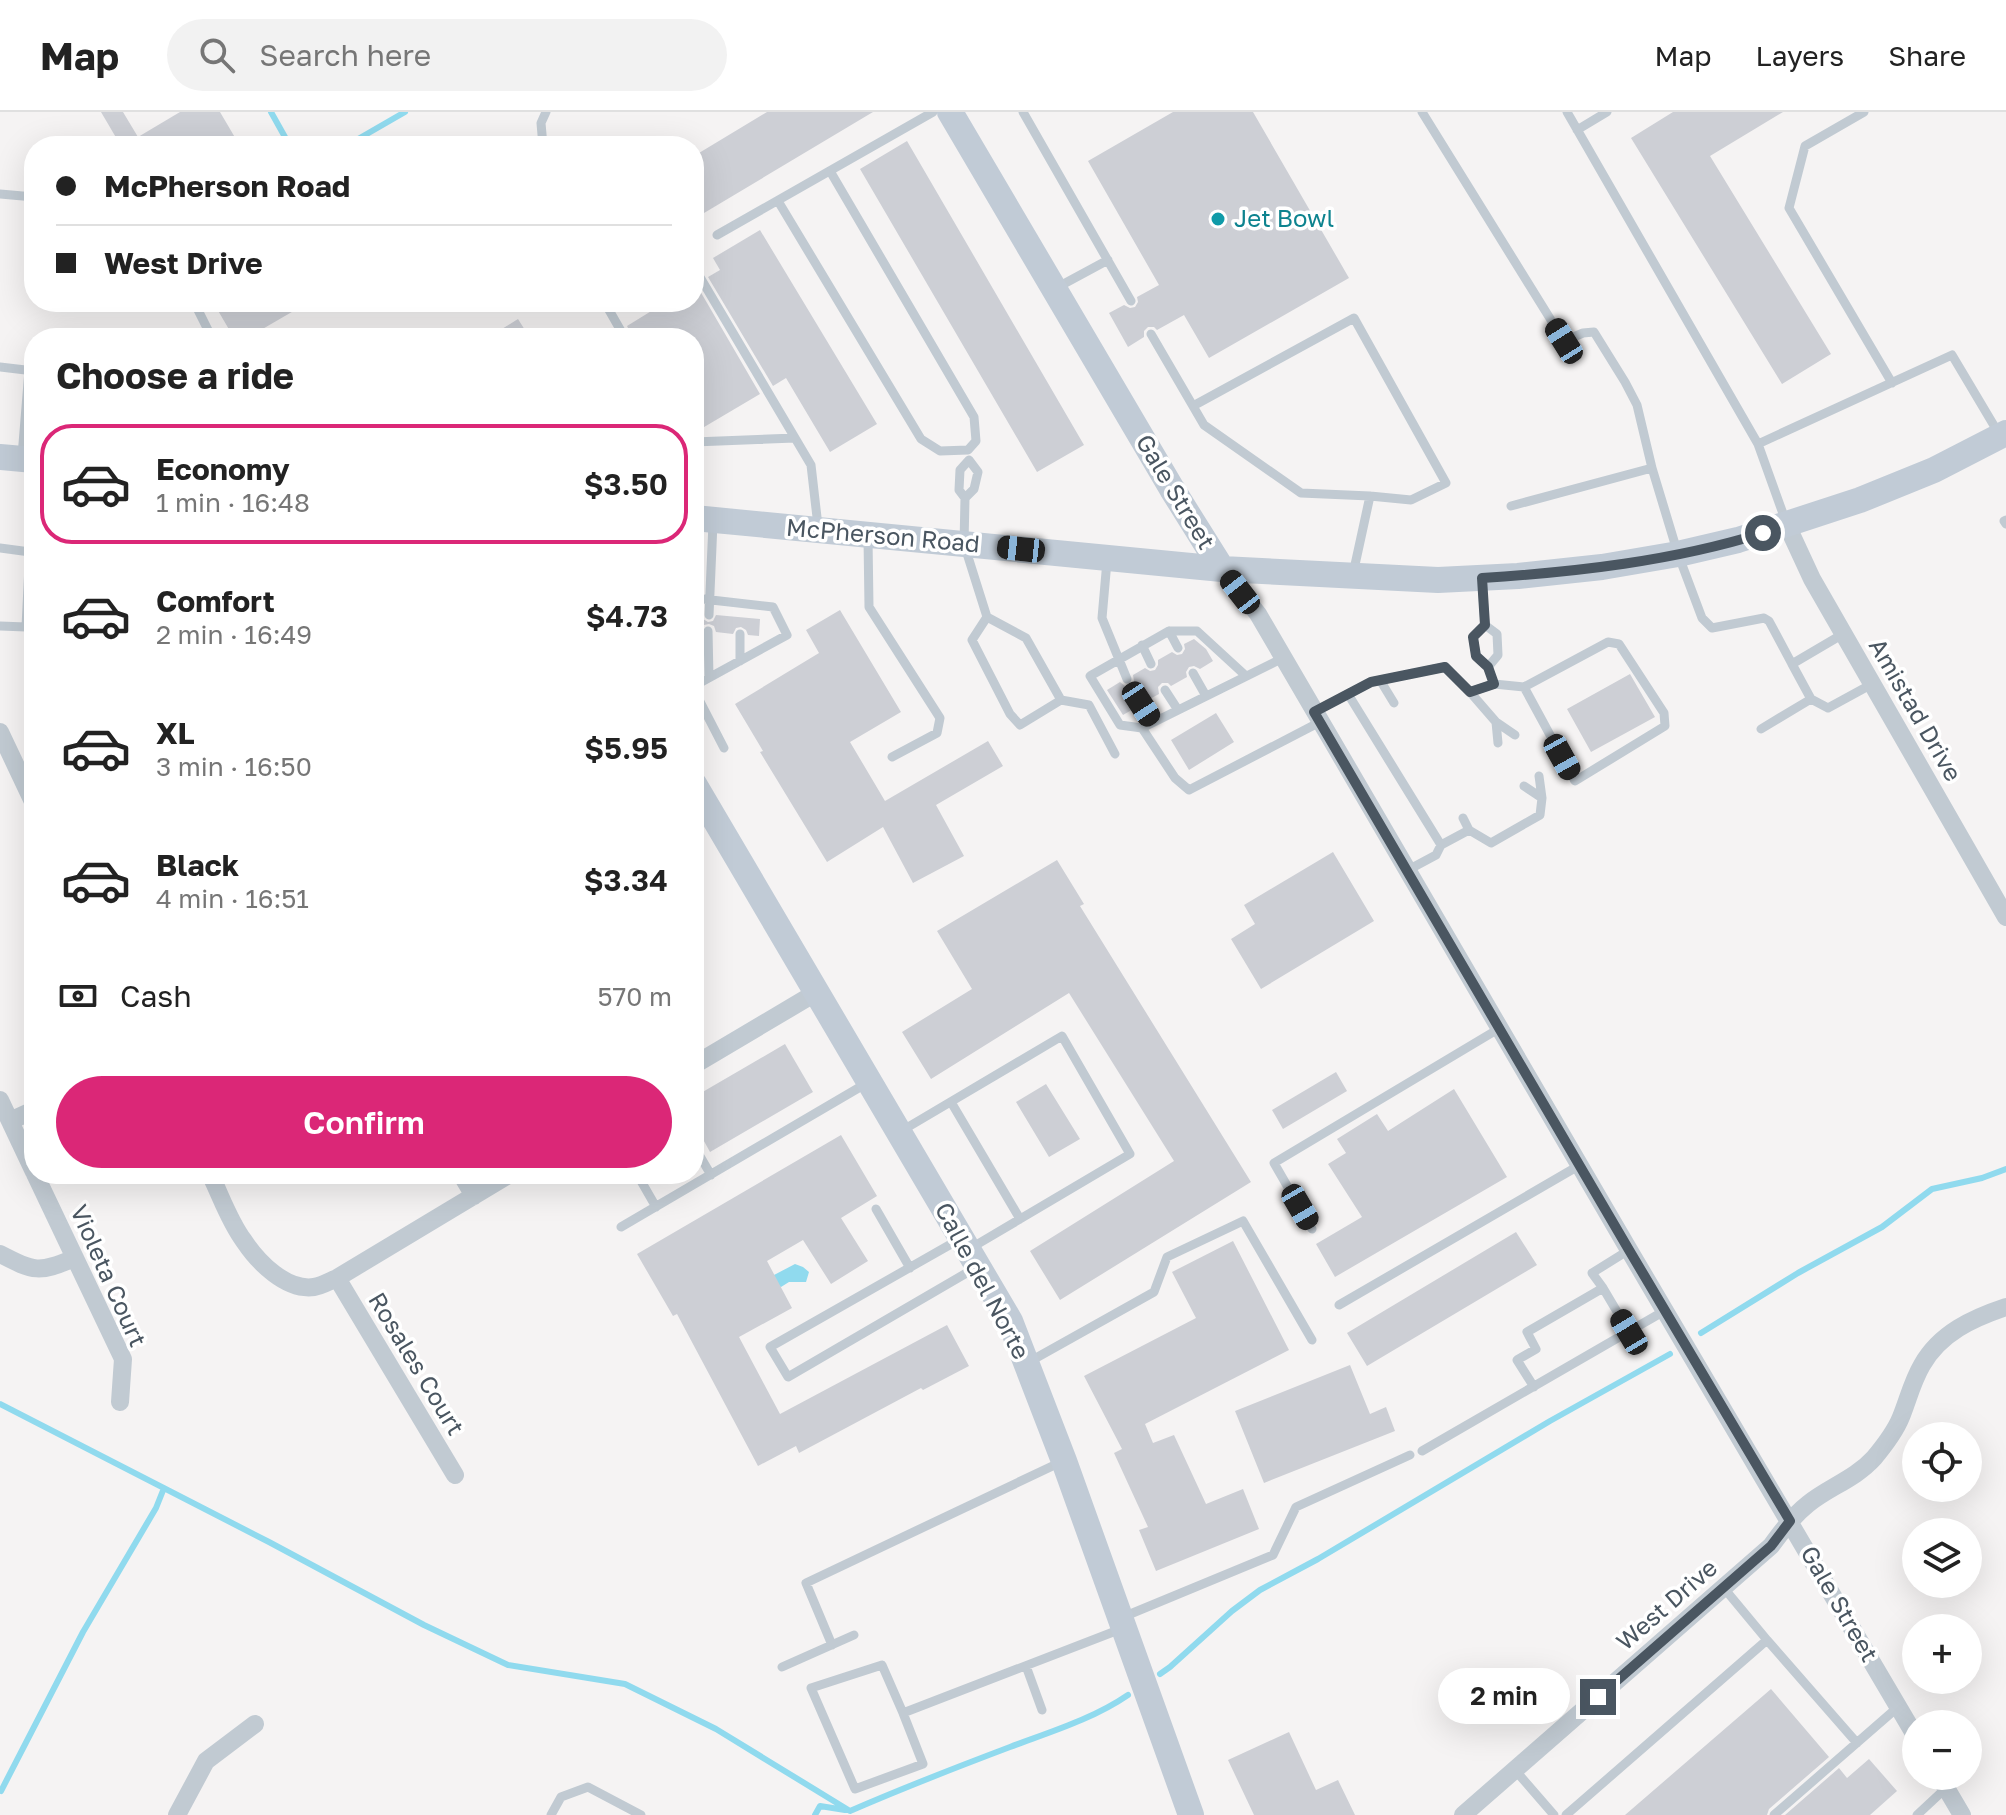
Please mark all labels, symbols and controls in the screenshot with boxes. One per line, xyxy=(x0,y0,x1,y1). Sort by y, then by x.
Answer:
search box xyxy=(167,19,727,91)
text: Map xyxy=(40,33,119,78)
icon: search xyxy=(195,33,239,77)
text: Search here xyxy=(259,37,431,73)
text: Map xyxy=(1654,39,1712,72)
text: Layers xyxy=(1756,39,1844,72)
text: Share xyxy=(1888,39,1966,72)
text: McPherson Road xyxy=(104,168,350,204)
place label: Jet Bowl xyxy=(1234,203,1334,232)
marker: Jet Bowl xyxy=(1209,210,1227,228)
text: West Drive xyxy=(104,245,263,281)
car xyxy=(1541,314,1587,368)
text: Choose a ride xyxy=(56,354,294,397)
street label: Gale Street xyxy=(1131,429,1222,554)
icon: car xyxy=(60,448,132,520)
text: Economy xyxy=(156,451,290,487)
text: $3.50 xyxy=(584,466,668,502)
text: 1 min · 16:48 xyxy=(156,487,310,518)
street label: McPherson Road xyxy=(785,512,981,557)
route start xyxy=(1745,515,1781,551)
car xyxy=(996,535,1046,563)
car xyxy=(1216,566,1264,618)
icon: car xyxy=(60,580,132,652)
text: Comfort xyxy=(156,583,275,619)
text: $4.73 xyxy=(586,598,668,634)
text: 2 min · 16:49 xyxy=(156,619,312,650)
street label: Amistad Drive xyxy=(1864,633,1969,786)
car xyxy=(1118,677,1164,731)
icon: car xyxy=(60,712,132,784)
text: XL xyxy=(156,715,195,751)
text: $5.95 xyxy=(584,730,668,766)
car xyxy=(1540,730,1584,784)
text: 3 min · 16:50 xyxy=(156,751,312,782)
icon: car xyxy=(60,844,132,916)
text: Black xyxy=(156,847,239,883)
text: $3.34 xyxy=(584,862,668,898)
text: 4 min · 16:51 xyxy=(156,883,309,914)
icon: cash xyxy=(56,974,100,1018)
text: Cash xyxy=(120,978,192,1014)
text: 570 m xyxy=(598,981,672,1012)
button: Confirm xyxy=(56,1076,672,1168)
car xyxy=(1278,1180,1322,1234)
street label: Calle del Norte xyxy=(930,1197,1037,1364)
street label: Violeta Court xyxy=(65,1200,154,1351)
street label: Rosales Court xyxy=(363,1287,471,1440)
car xyxy=(1606,1305,1652,1359)
map controls xyxy=(1902,1422,1982,1790)
button: locate xyxy=(1902,1422,1982,1502)
button: layers xyxy=(1902,1518,1982,1598)
street label: Gale Street xyxy=(1796,1540,1885,1666)
street label: West Drive xyxy=(1610,1552,1722,1655)
button: + xyxy=(1902,1614,1982,1694)
callout: 2 min xyxy=(1438,1669,1570,1725)
route end xyxy=(1580,1679,1616,1715)
text: 2 min xyxy=(1470,1680,1538,1711)
button: − xyxy=(1902,1710,1982,1790)

